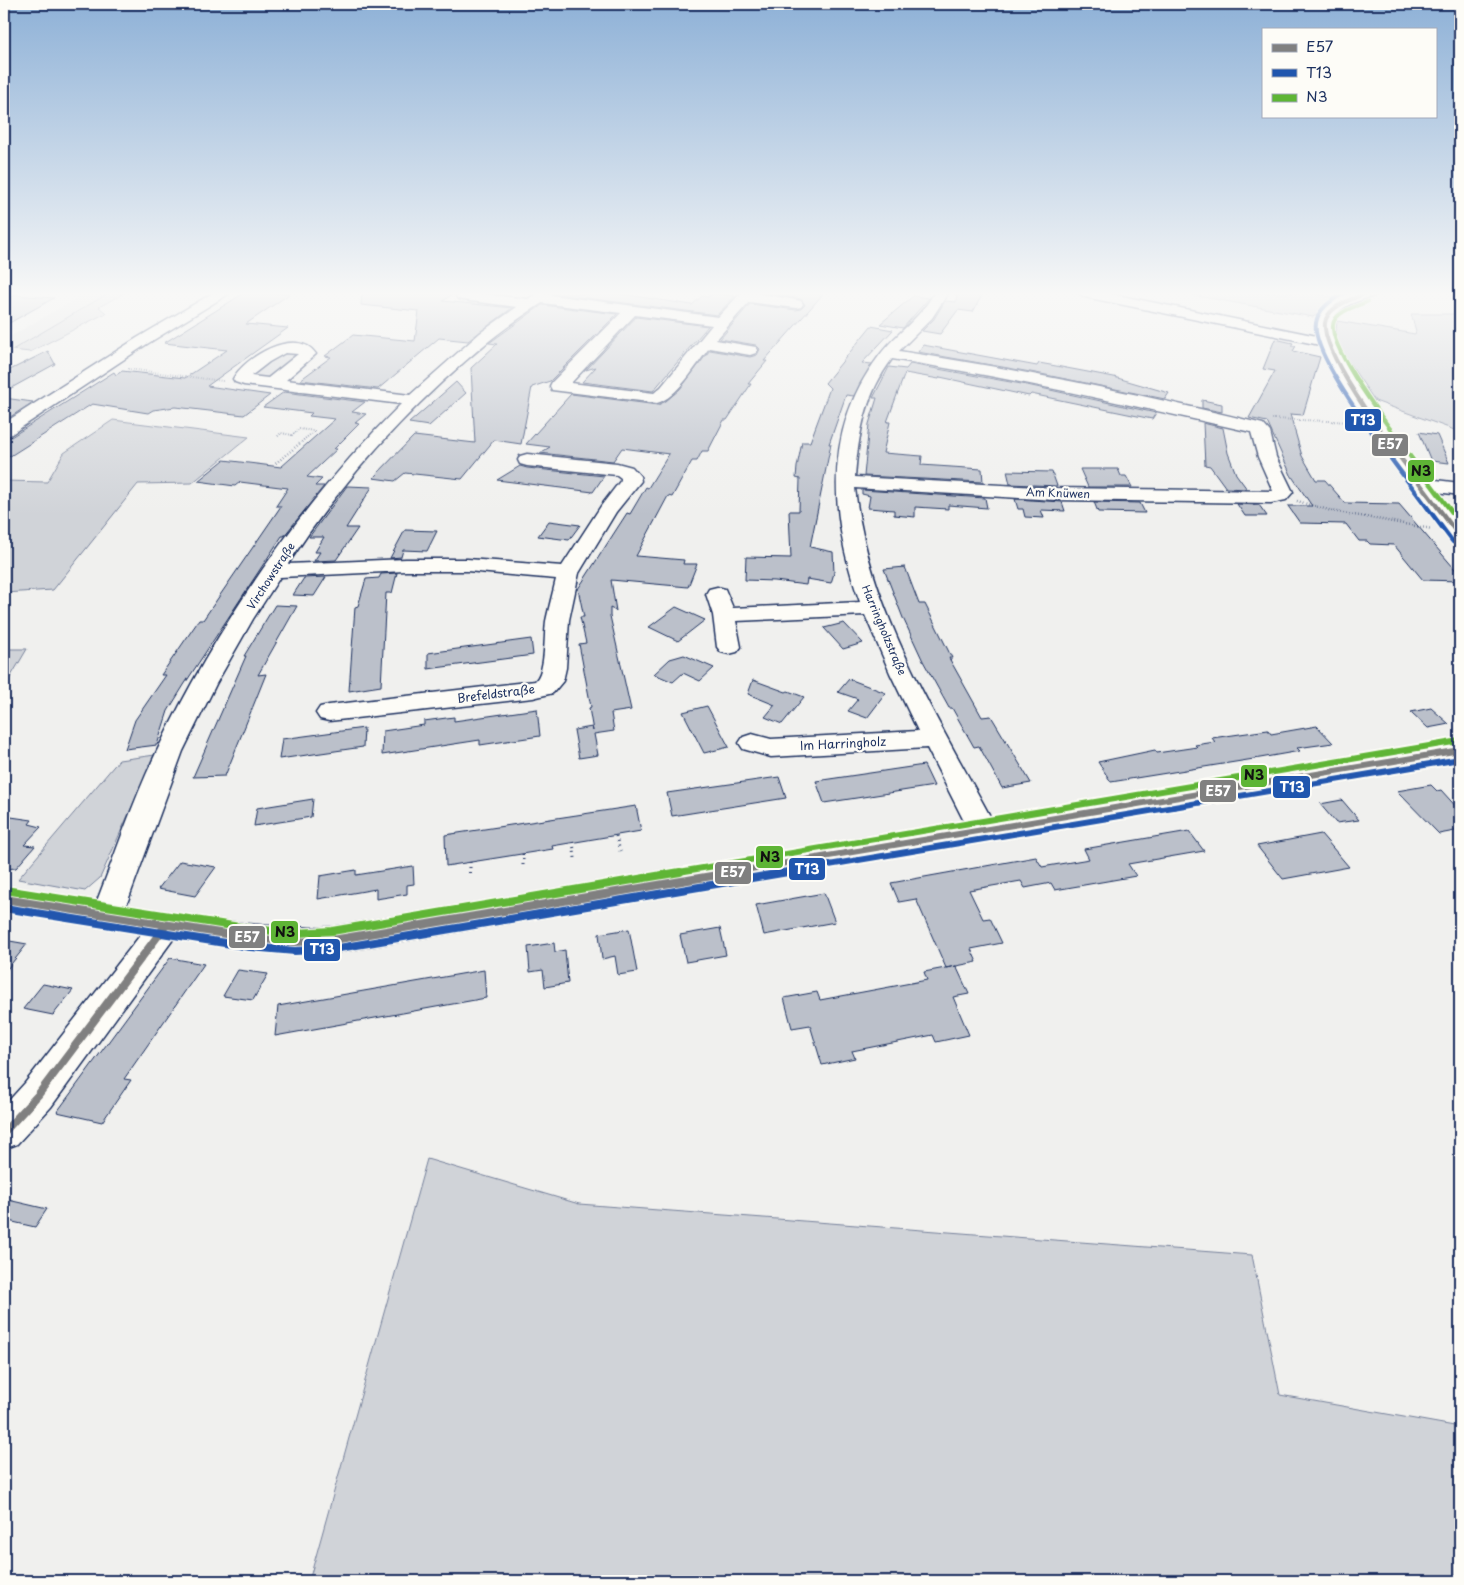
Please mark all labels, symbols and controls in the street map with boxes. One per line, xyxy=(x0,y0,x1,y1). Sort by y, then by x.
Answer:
legend xyxy=(1262,28,1436,118)
text: E57 xyxy=(1306,34,1334,57)
text: T13 xyxy=(1306,60,1332,83)
text: N3 xyxy=(1306,84,1328,107)
line badge: T13 xyxy=(1344,408,1382,432)
text: T13 xyxy=(1351,409,1375,430)
line badge: E57 xyxy=(1371,433,1409,457)
text: E57 xyxy=(1377,433,1403,454)
line badge: N3 xyxy=(1407,459,1435,483)
text: N3 xyxy=(1411,460,1431,481)
street label: Am Knüwen xyxy=(1026,483,1090,502)
street label: Virchowstraße xyxy=(242,539,299,613)
street label: Harringholzstraße xyxy=(858,582,911,678)
street label: Brefeldstraße xyxy=(456,679,536,707)
street label: Im Harringholz xyxy=(799,732,887,754)
line badge: N3 xyxy=(1240,764,1268,788)
text: N3 xyxy=(1244,764,1264,785)
line badge: T13 xyxy=(1272,775,1311,799)
text: T13 xyxy=(1280,776,1304,797)
line badge: E57 xyxy=(1199,779,1237,803)
text: E57 xyxy=(1205,780,1231,801)
line badge: N3 xyxy=(755,845,784,869)
text: N3 xyxy=(760,846,780,867)
line badge: T13 xyxy=(788,857,826,881)
text: T13 xyxy=(795,858,819,879)
line badge: E57 xyxy=(714,861,752,885)
text: E57 xyxy=(720,861,746,882)
line badge: N3 xyxy=(270,920,299,944)
text: N3 xyxy=(275,921,295,942)
line badge: E57 xyxy=(228,925,266,949)
text: E57 xyxy=(234,926,260,947)
line badge: T13 xyxy=(303,938,341,962)
text: T13 xyxy=(310,938,334,959)

